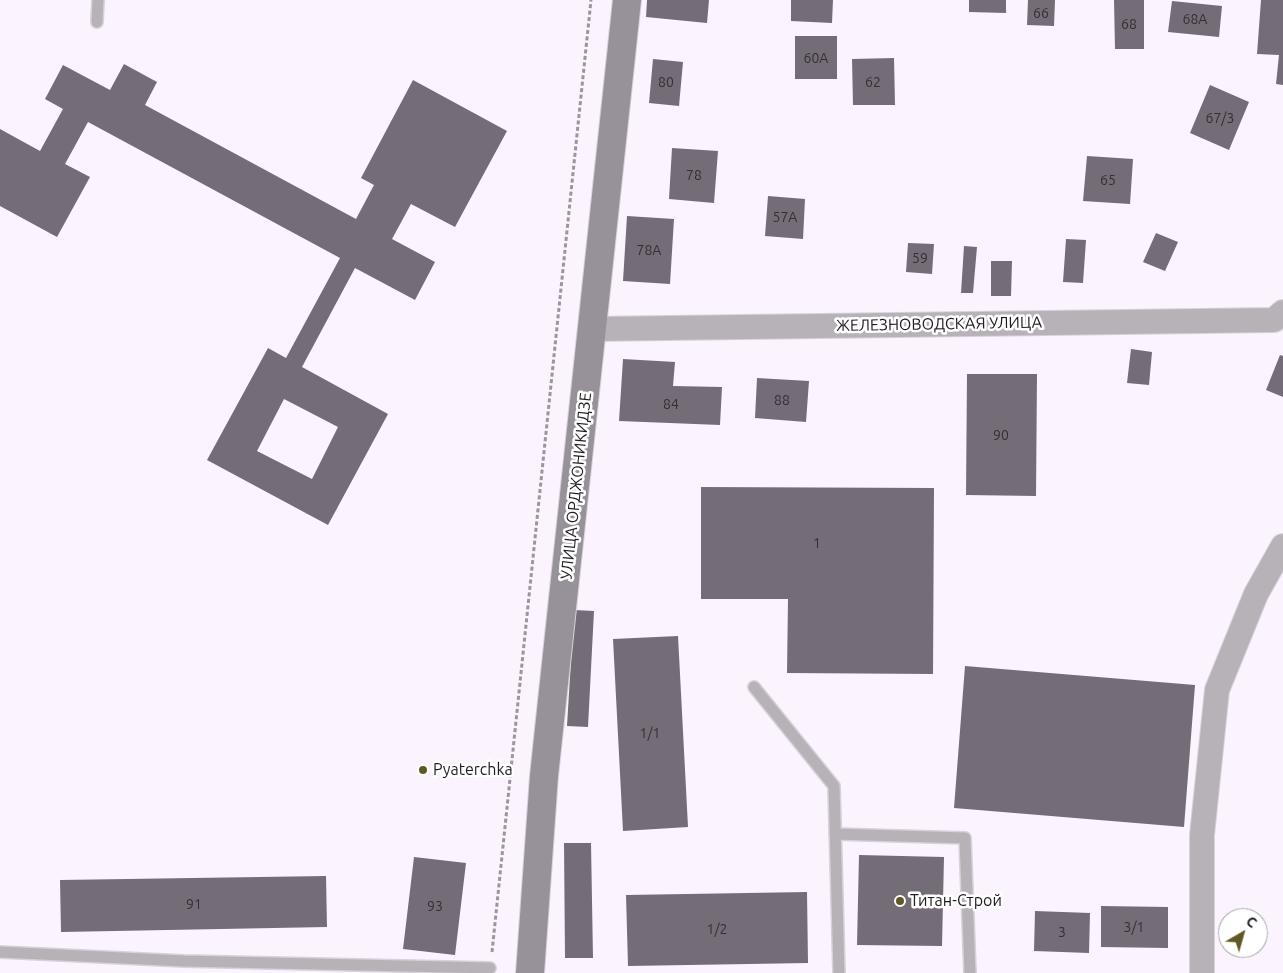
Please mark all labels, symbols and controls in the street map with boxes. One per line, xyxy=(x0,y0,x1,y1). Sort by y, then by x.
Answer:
house number: 66 xyxy=(1033,5,1049,21)
house number: 68А xyxy=(1183,11,1207,27)
house number: 68 xyxy=(1121,16,1137,32)
house number: 60А xyxy=(804,50,828,66)
house number: 80 xyxy=(658,74,674,90)
house number: 62 xyxy=(865,74,881,90)
house number: 67/3 xyxy=(1206,110,1234,126)
house number: 78 xyxy=(686,167,702,183)
house number: 65 xyxy=(1100,172,1116,188)
house number: 57А xyxy=(773,209,797,225)
house number: 78А xyxy=(637,242,661,258)
house number: 59 xyxy=(912,250,928,266)
street label: ЖЕЛЕЗНОВОДСКАЯ УЛИЦА xyxy=(836,313,1042,335)
street label: УЛИЦА ОРДЖОНИКИДЗЕ xyxy=(557,392,595,580)
house number: 88 xyxy=(774,392,790,408)
house number: 84 xyxy=(663,396,679,412)
house number: 90 xyxy=(993,427,1009,443)
house number: 1 xyxy=(813,535,821,551)
house number: 1/1 xyxy=(640,725,660,741)
place label: Pyaterchka xyxy=(433,760,513,780)
marker: Pyaterchka xyxy=(417,764,429,776)
place label: Титан-Строй xyxy=(910,891,1002,911)
marker: Титан-Строй xyxy=(894,895,906,907)
house number: 91 xyxy=(186,896,202,912)
house number: 93 xyxy=(427,898,443,914)
north arrow xyxy=(1218,908,1268,958)
text: С xyxy=(1243,913,1260,931)
house number: 3/1 xyxy=(1124,919,1144,935)
house number: 1/2 xyxy=(707,921,727,937)
house number: 3 xyxy=(1058,924,1066,940)

